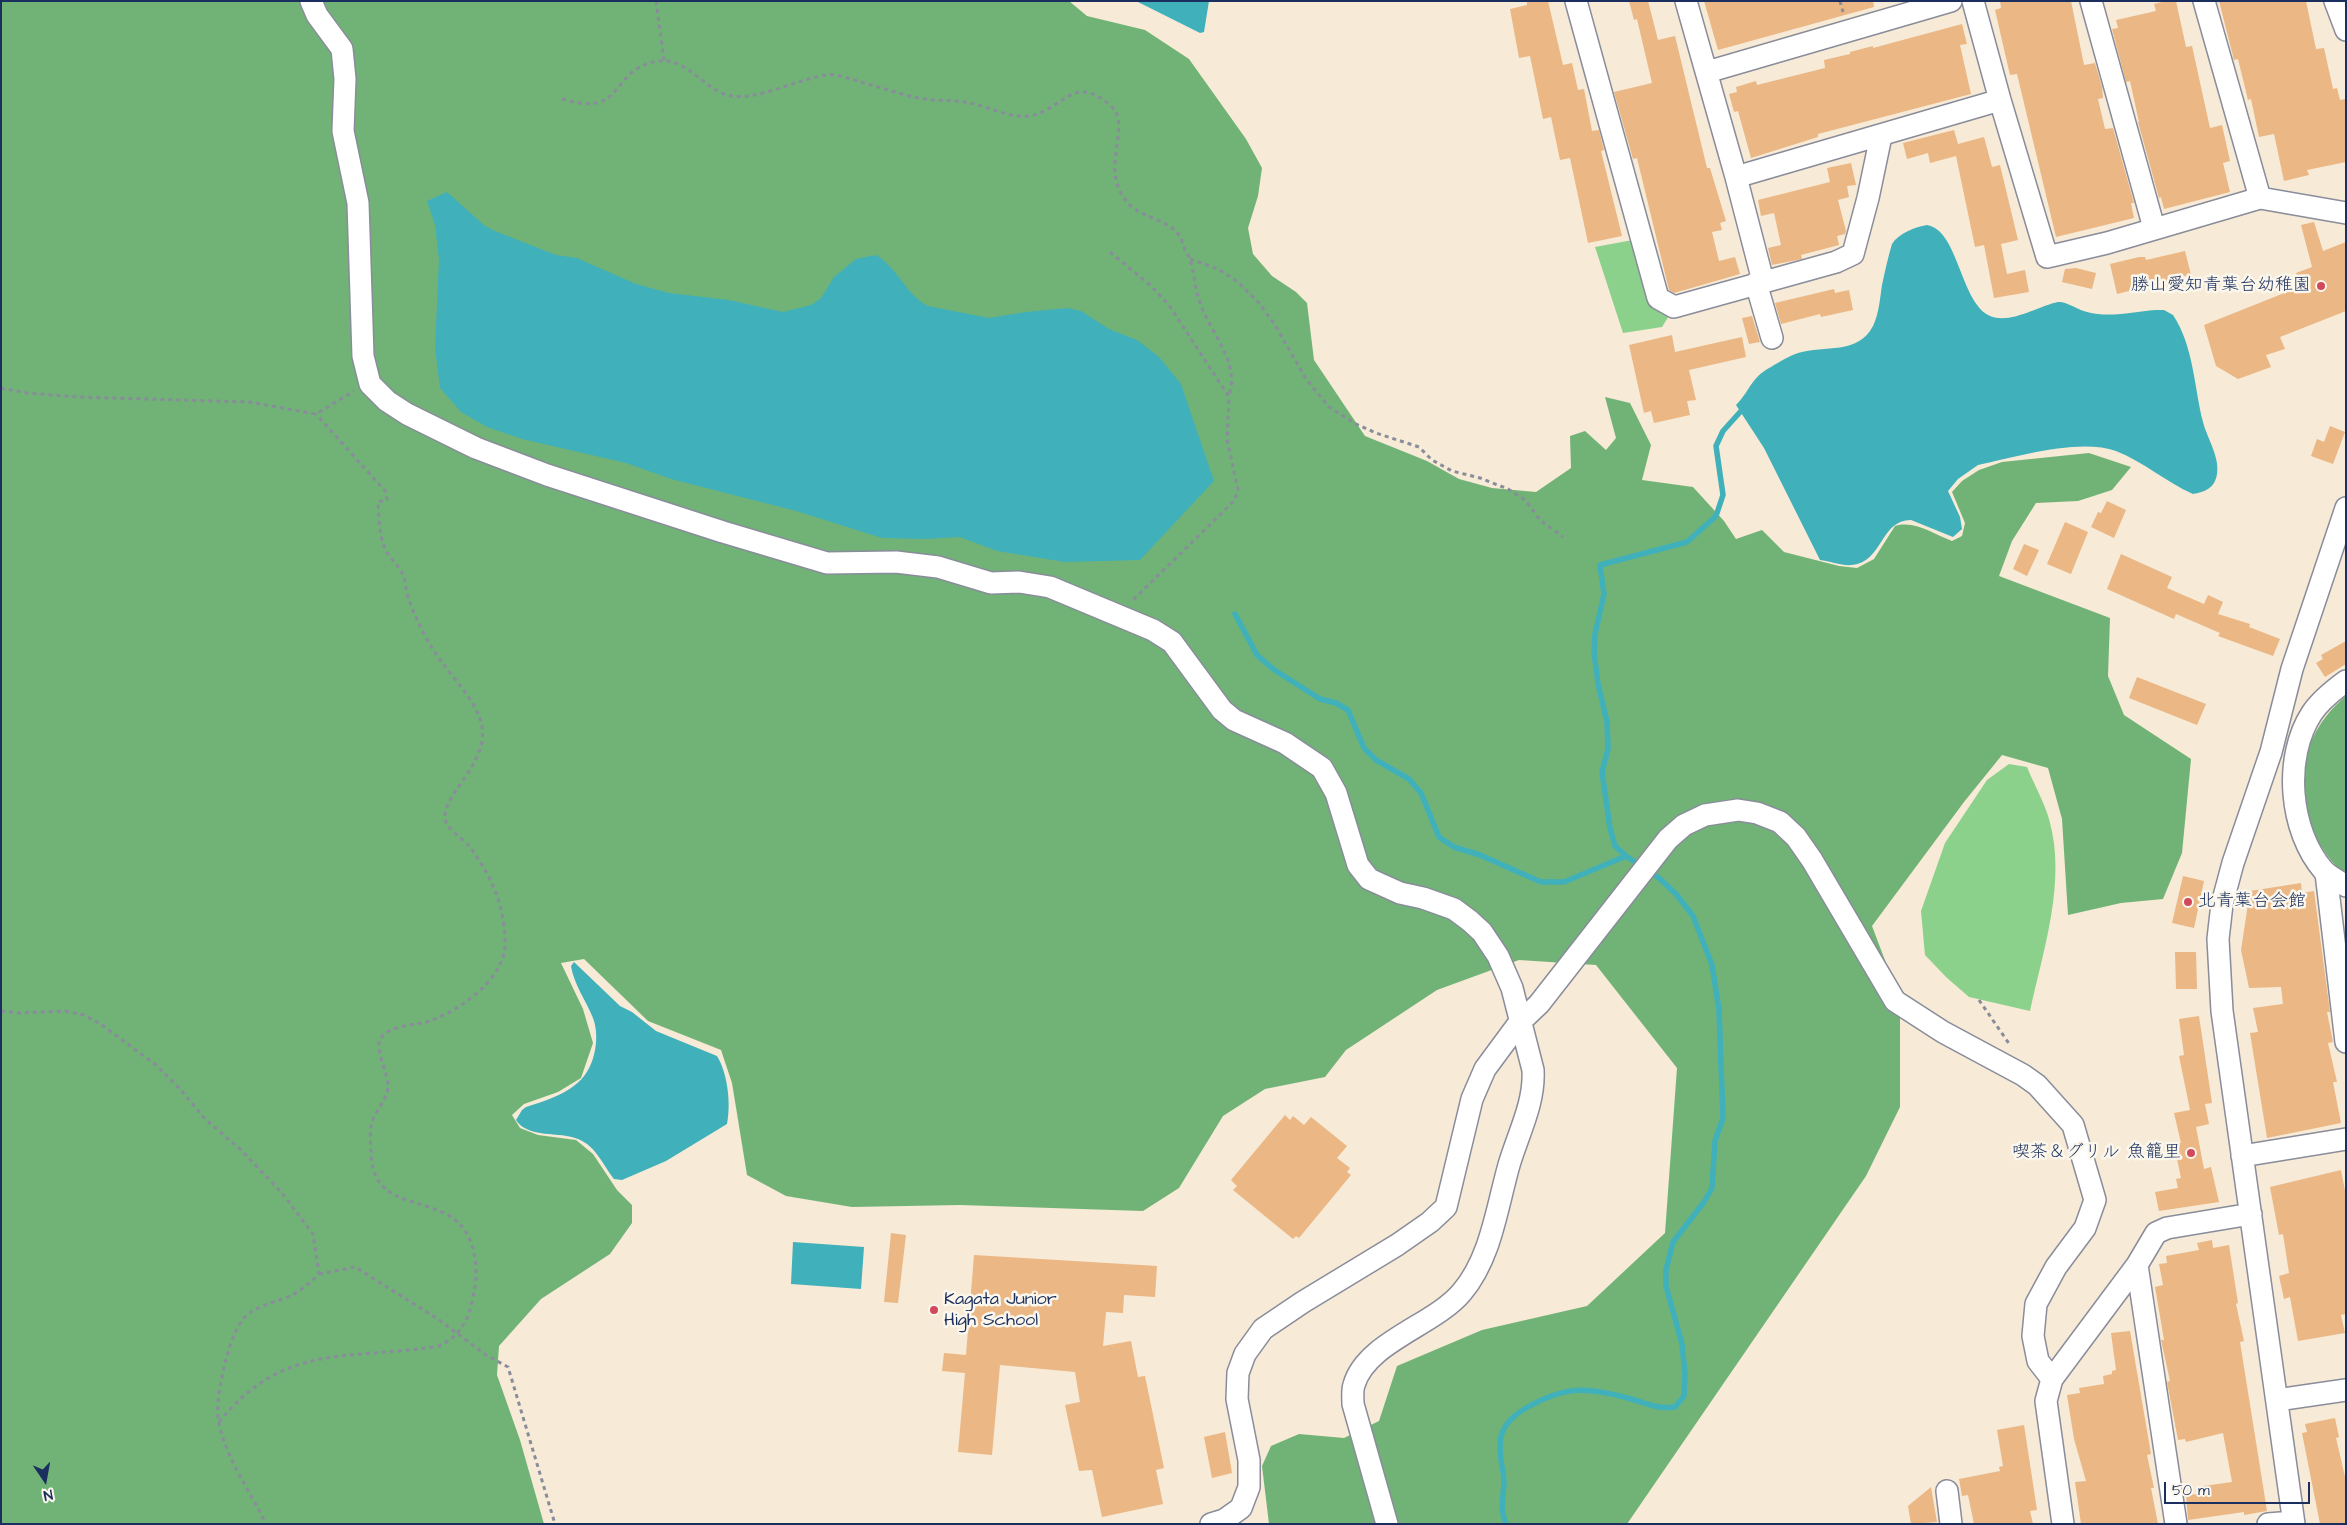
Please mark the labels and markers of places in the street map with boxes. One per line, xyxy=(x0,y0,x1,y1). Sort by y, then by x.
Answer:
place label: 勝山愛知青葉台幼稚園 xyxy=(2131,275,2311,297)
marker: 勝山愛知青葉台幼稚園 xyxy=(2315,280,2327,292)
place label: 北青葉台会館 xyxy=(2198,891,2306,913)
marker: 北青葉台会館 xyxy=(2182,896,2194,908)
place label: 喫茶＆グリル 魚籠里 xyxy=(2012,1142,2181,1164)
marker: 喫茶＆グリル 魚籠里 xyxy=(2185,1147,2197,1159)
place label: Kagata Junior High School xyxy=(944,1289,1057,1332)
marker: Kagata Junior High School xyxy=(928,1304,940,1316)

